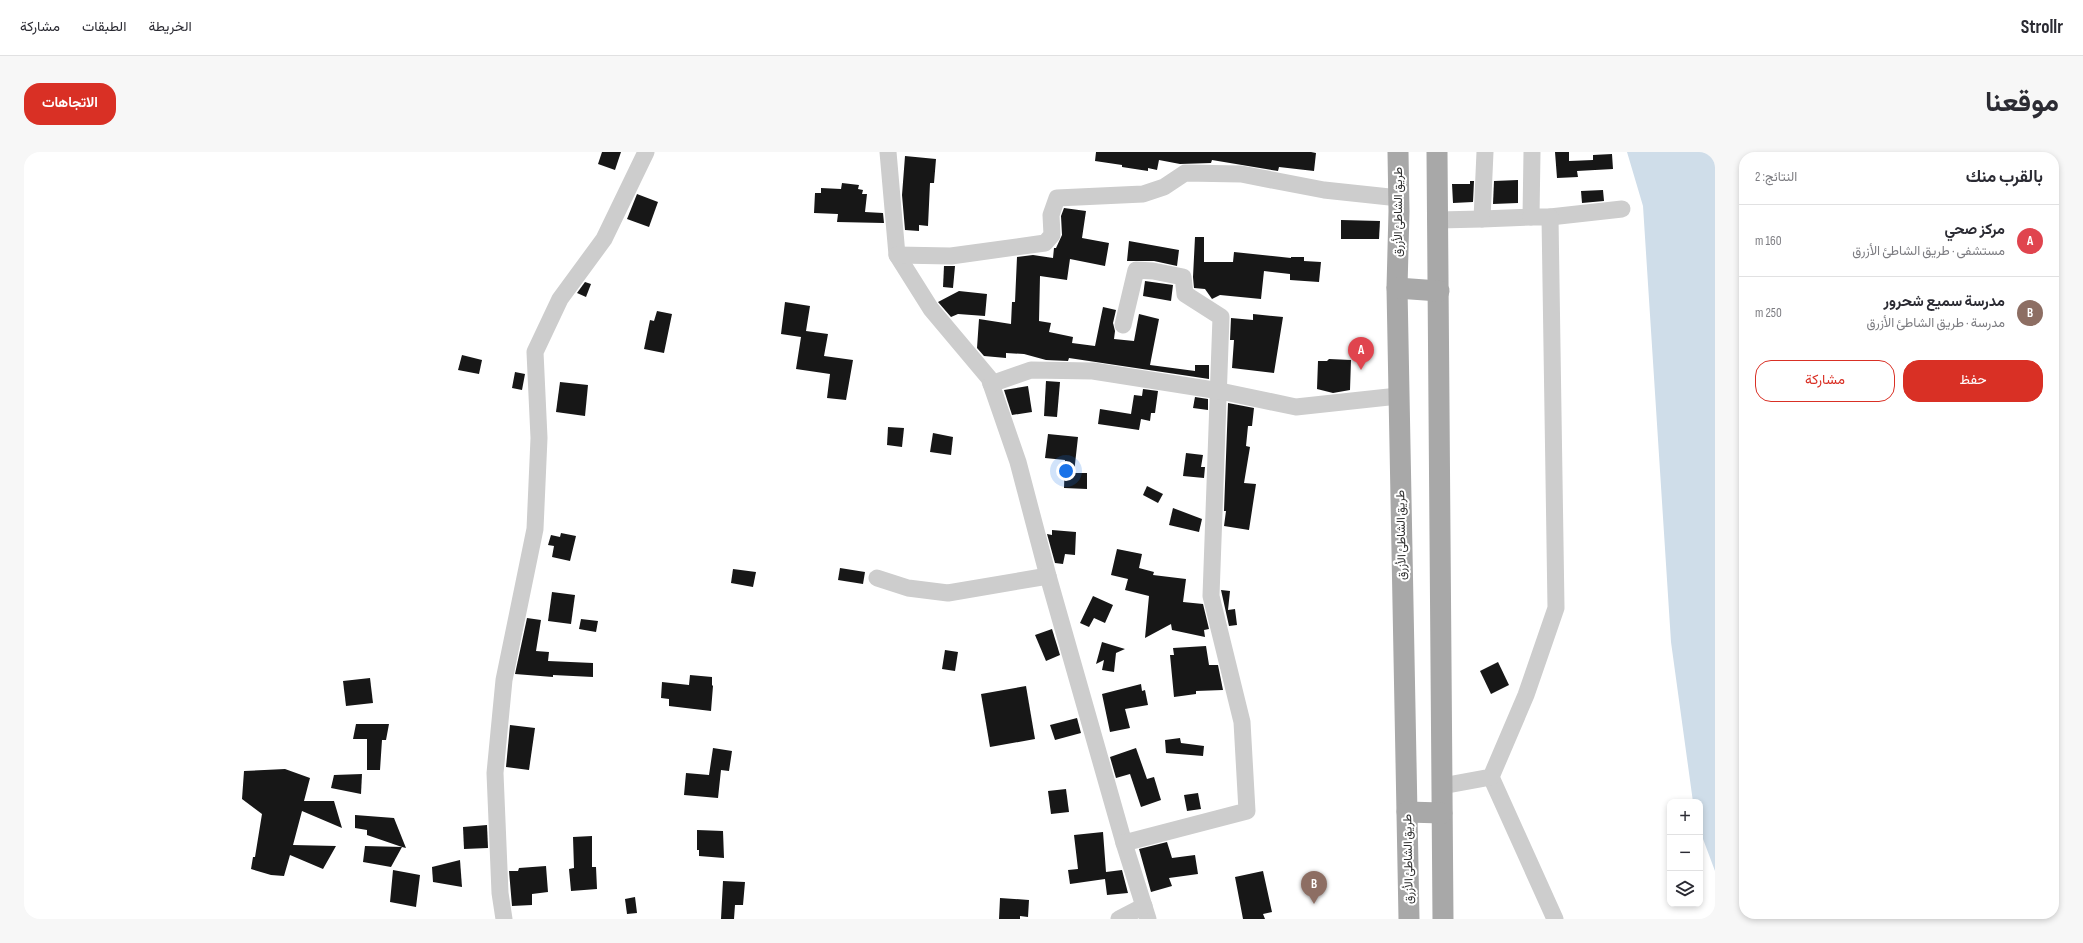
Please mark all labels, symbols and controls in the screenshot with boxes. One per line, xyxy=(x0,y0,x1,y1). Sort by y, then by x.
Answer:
text: Strollr xyxy=(2021,16,2063,39)
text: مشاركة xyxy=(20,18,60,35)
text: الطبقات xyxy=(82,18,126,35)
text: الخريطة xyxy=(148,18,192,35)
button: الاتجاهات xyxy=(24,83,116,125)
text: موقعنا xyxy=(1985,86,2059,119)
street label: طريق الشاطئ الأزرق xyxy=(1391,167,1406,257)
text: بالقرب منك xyxy=(1966,167,2043,187)
text: النتائج: 2 xyxy=(1755,169,1797,185)
text: مركز صحي xyxy=(1944,220,2005,239)
text: 160 m xyxy=(1755,233,1781,249)
text: A xyxy=(2027,233,2033,249)
text: مستشفى · طريق الشاطئ الأزرق xyxy=(1852,243,2005,259)
text: مدرسة سميع شحرور xyxy=(1884,292,2005,311)
text: 250 m xyxy=(1755,305,1782,321)
text: B xyxy=(2027,305,2033,321)
text: مدرسة · طريق الشاطئ الأزرق xyxy=(1867,315,2005,331)
pin: A xyxy=(1348,337,1374,370)
button: مشاركة xyxy=(1755,360,1895,402)
button: حفظ xyxy=(1903,360,2043,402)
your location xyxy=(1056,461,1076,481)
street label: طريق الشاطئ الأزرق xyxy=(1393,490,1410,580)
map controls xyxy=(1667,799,1703,907)
button: + xyxy=(1667,799,1703,835)
street label: طريق الشاطئ الأزرق xyxy=(1400,814,1417,904)
button: − xyxy=(1667,835,1703,871)
pin: B xyxy=(1301,871,1327,904)
button: layers xyxy=(1667,871,1703,907)

